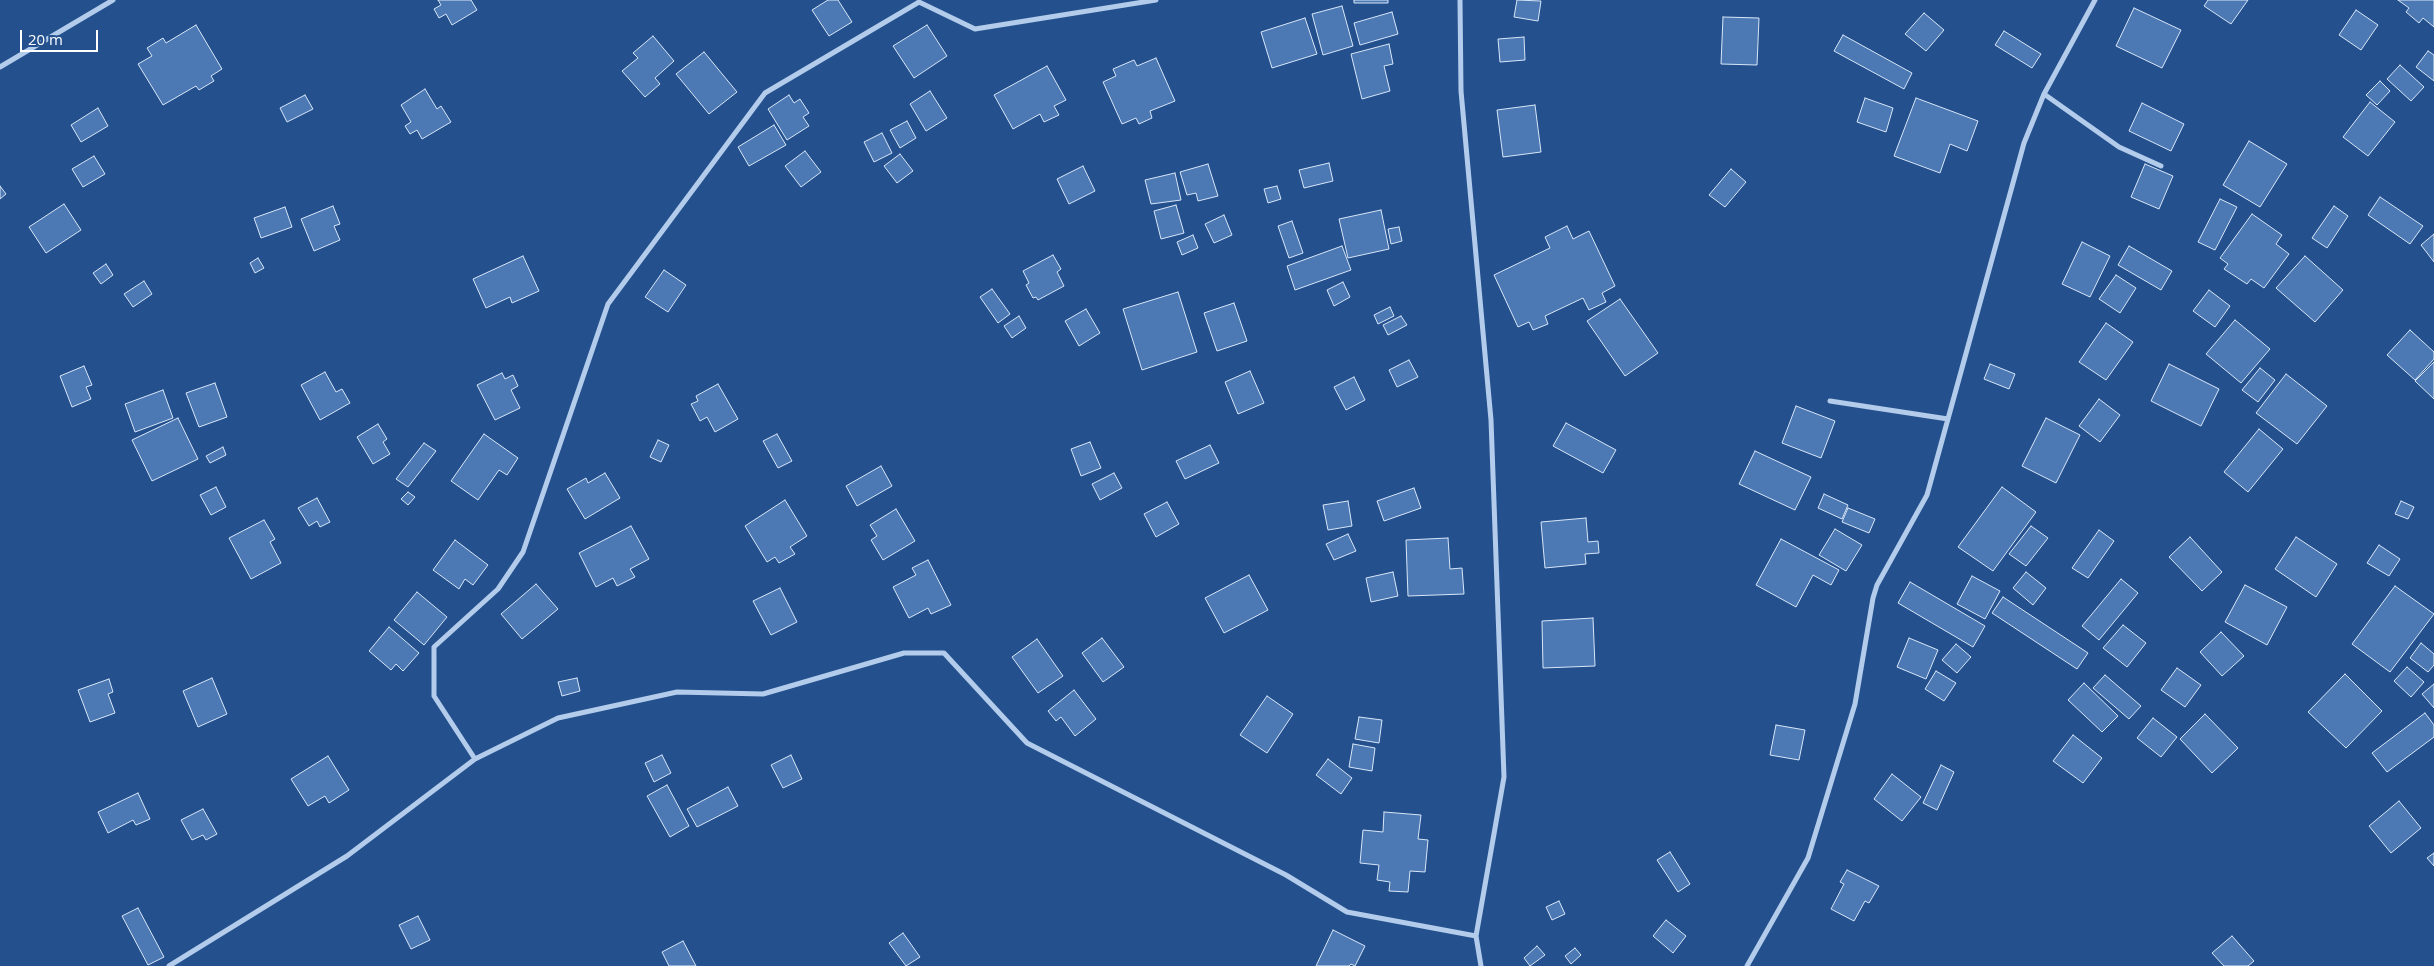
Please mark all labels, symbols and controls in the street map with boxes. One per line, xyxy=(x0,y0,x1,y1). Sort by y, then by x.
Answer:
scale bar xyxy=(22,20,100,52)
text: 20 m xyxy=(28,29,63,49)

